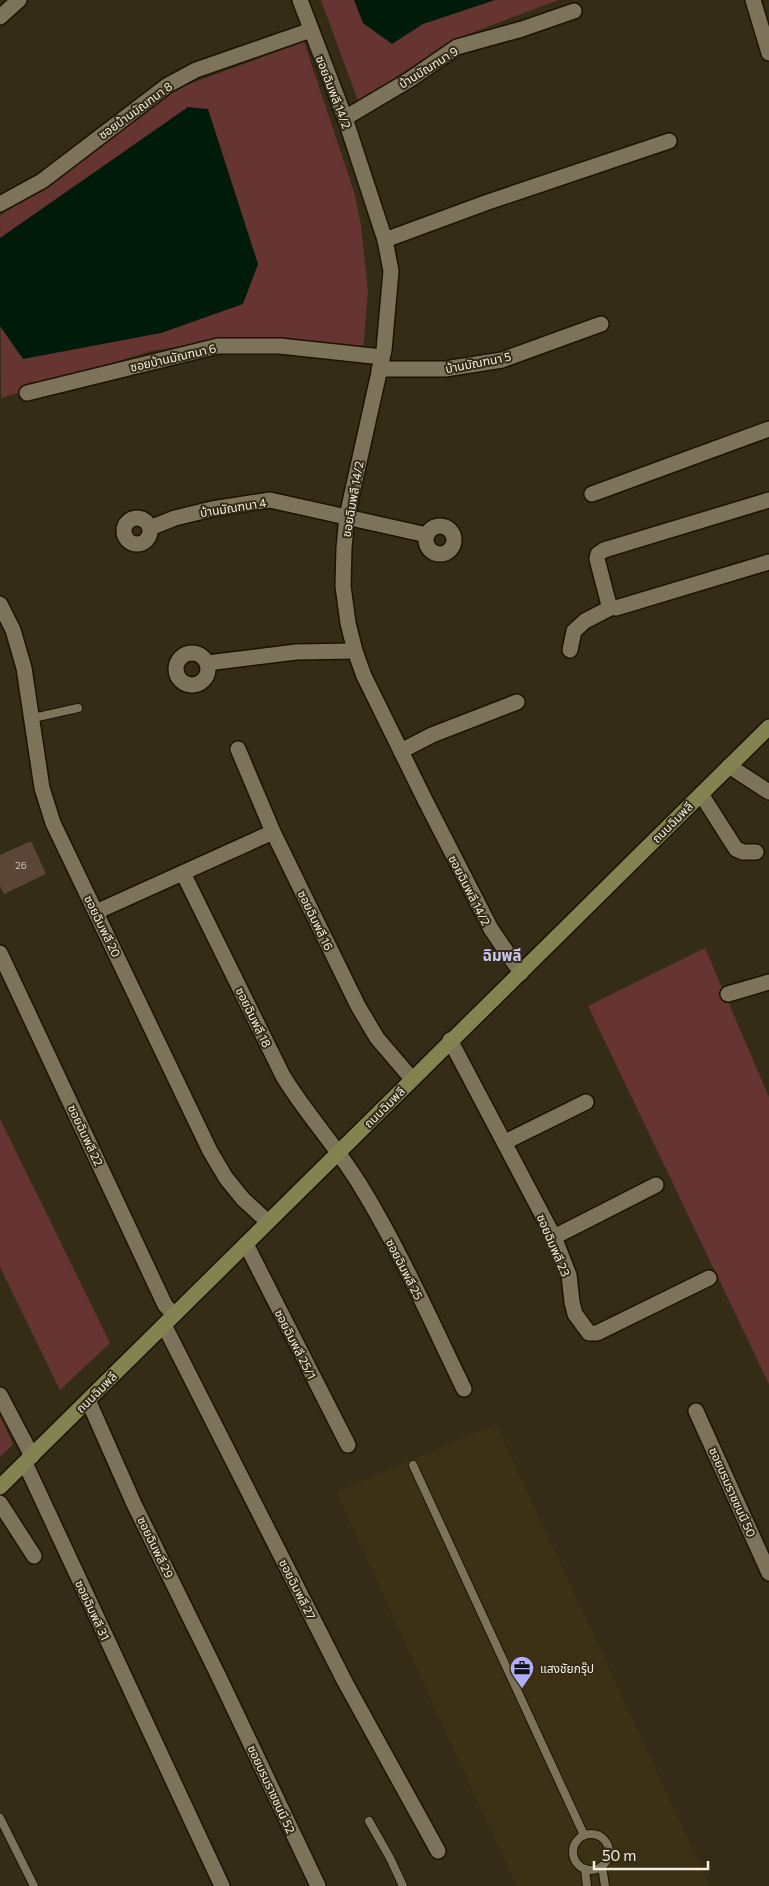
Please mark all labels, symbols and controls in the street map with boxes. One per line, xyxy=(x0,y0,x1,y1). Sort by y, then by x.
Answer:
street label: บ้านมัณฑนา 9 xyxy=(396,43,460,91)
street label: ซอยฉิมพลี 14/2 xyxy=(314,53,354,131)
street label: ซอยบ้านมัณฑนา 8 xyxy=(95,79,175,141)
street label: ซอยบ้านมัณฑนา 6 xyxy=(129,340,217,374)
street label: บ้านมัณฑนา 5 xyxy=(444,349,512,375)
street label: ซอยฉิมพลี 14/2 xyxy=(338,459,366,538)
street label: บ้านมัณฑนา 4 xyxy=(199,495,267,519)
street label: ถนนฉิมพลี xyxy=(649,799,695,845)
street label: ซอยฉิมพลี 14/2 xyxy=(446,852,494,928)
house number: 26 xyxy=(15,859,27,871)
street label: ซอยฉิมพลี 16 xyxy=(295,888,337,952)
street label: ซอยฉิมพลี 20 xyxy=(82,893,124,959)
district label: ฉิมพลี xyxy=(483,946,521,964)
street label: ซอยฉิมพลี 18 xyxy=(233,985,275,1049)
street label: ถนนฉิมพลี xyxy=(361,1084,407,1130)
street label: ซอยฉิมพลี 22 xyxy=(66,1102,106,1168)
street label: ซอยฉิมพลี 23 xyxy=(535,1212,573,1278)
street label: ซอยฉิมพลี 25 xyxy=(384,1236,426,1302)
street label: ซอยฉิมพลี 25/1 xyxy=(272,1307,320,1381)
street label: ถนนฉิมพลี xyxy=(73,1369,119,1415)
street label: ซอยบรมราชชนนี 50 xyxy=(707,1445,759,1539)
street label: ซอยฉิมพลี 29 xyxy=(135,1514,177,1580)
street label: ซอยฉิมพลี 27 xyxy=(277,1557,319,1621)
street label: ซอยฉิมพลี 31 xyxy=(73,1578,113,1642)
office icon: แสงชัยกรุ๊ป xyxy=(509,1655,535,1689)
place label: แสงชัยกรุ๊ป xyxy=(540,1661,594,1676)
street label: ซอยบรมราชชนนี 52 xyxy=(245,1743,299,1836)
scale bar xyxy=(594,1838,708,1870)
text: 50 m xyxy=(602,1846,636,1864)

